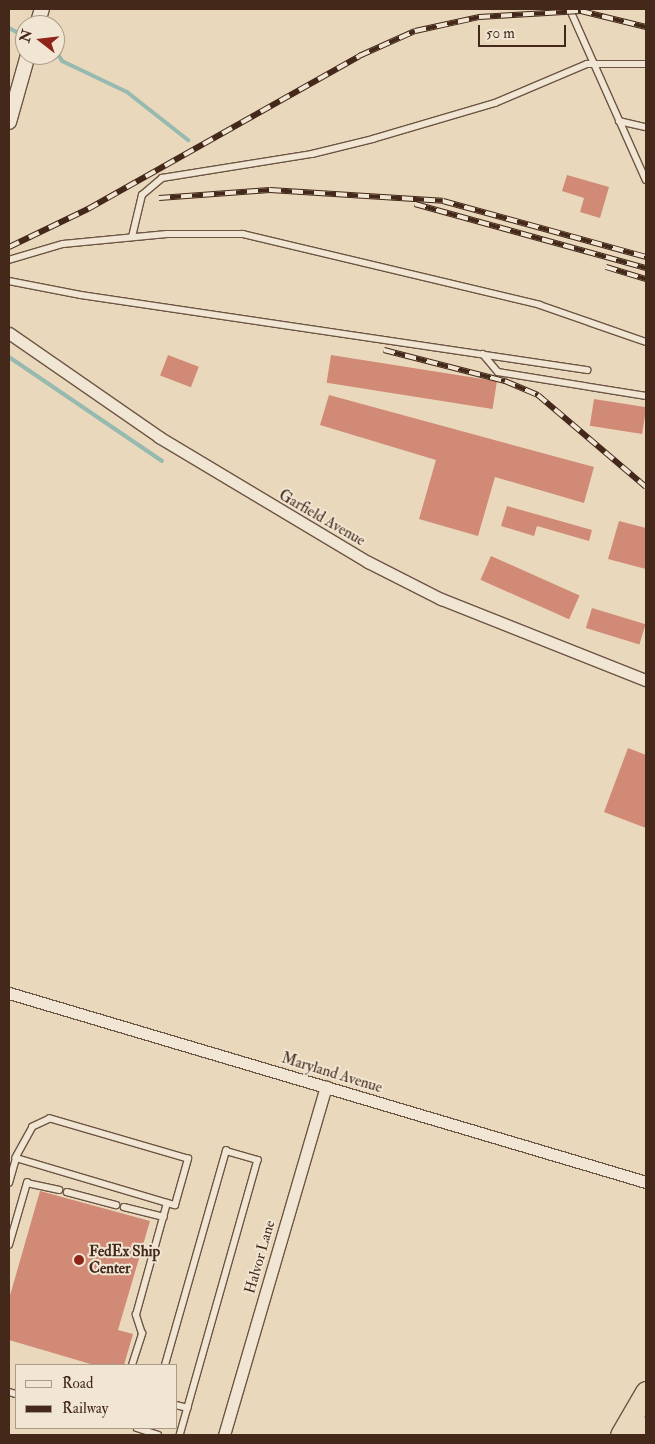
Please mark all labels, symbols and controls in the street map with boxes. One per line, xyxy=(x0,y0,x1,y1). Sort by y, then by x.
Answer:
north arrow xyxy=(15,15,65,65)
scale bar xyxy=(480,15,568,47)
text: 50 m xyxy=(486,24,515,43)
text: N xyxy=(16,28,36,44)
street label: Garfield Avenue xyxy=(276,486,368,550)
street label: Maryland Avenue xyxy=(279,1049,385,1097)
street label: Halvor Lane xyxy=(241,1218,279,1296)
place label: FedEx Ship Center xyxy=(89,1242,160,1277)
marker: FedEx Ship Center xyxy=(73,1254,85,1266)
legend xyxy=(15,1364,178,1429)
text: Road xyxy=(62,1374,93,1393)
text: Railway xyxy=(62,1399,108,1418)

